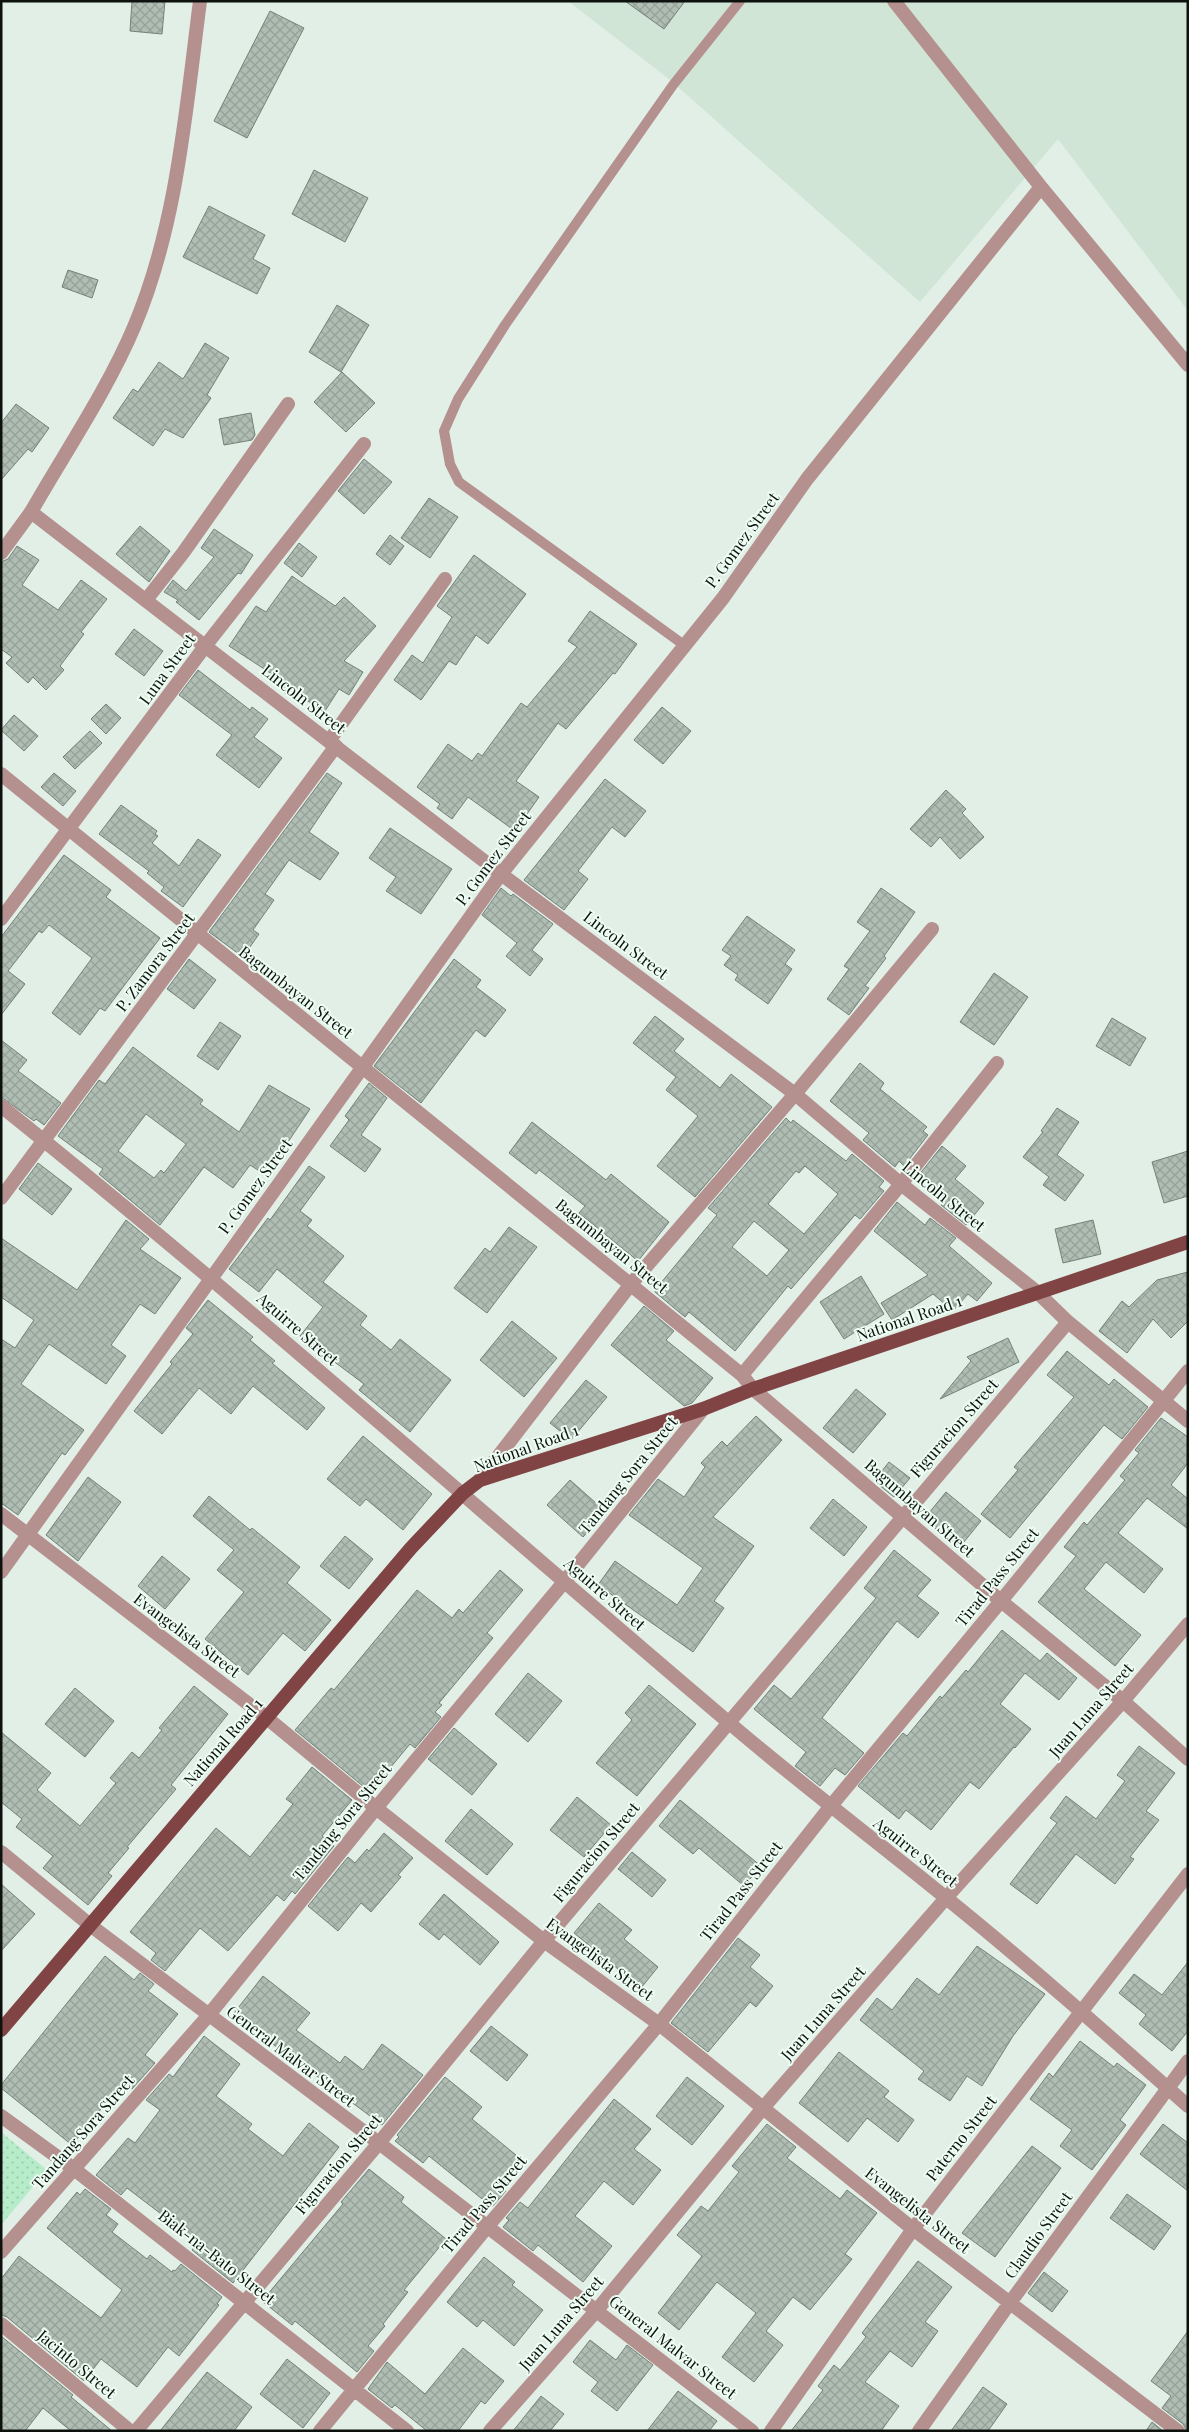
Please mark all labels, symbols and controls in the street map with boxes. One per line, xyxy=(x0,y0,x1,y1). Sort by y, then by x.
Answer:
street label: P. Gomez Street xyxy=(700,487,784,592)
street label: Luna Street xyxy=(134,629,200,708)
street label: Lincoln Street xyxy=(258,659,351,738)
street label: P. Gomez Street xyxy=(450,806,535,909)
street label: Lincoln Street xyxy=(580,906,673,984)
street label: P. Zamora Street xyxy=(111,908,199,1015)
street label: Bagumbayan Street xyxy=(235,940,358,1043)
street label: P. Gomez Street xyxy=(213,1133,297,1238)
street label: Lincoln Street xyxy=(898,1156,990,1236)
street label: Bagumbayan Street xyxy=(552,1194,673,1298)
street label: Aguirre Street xyxy=(252,1287,344,1370)
street label: National Road 1 xyxy=(853,1290,965,1345)
street label: Figuracion Street xyxy=(905,1374,1003,1481)
street label: Tandang Sora Street xyxy=(574,1411,682,1538)
street label: National Road 1 xyxy=(470,1419,581,1476)
street label: Bagumbayan Street xyxy=(861,1454,980,1561)
street label: Tirad Pass Street xyxy=(950,1523,1043,1630)
street label: Aguirre Street xyxy=(559,1552,651,1635)
street label: Evangelista Street xyxy=(130,1588,245,1682)
street label: Juan Luna Street xyxy=(1043,1658,1138,1762)
street label: National Road 1 xyxy=(178,1693,267,1790)
street label: Tandang Sora Street xyxy=(288,1758,396,1885)
street label: Figuracion Street xyxy=(548,1797,644,1906)
street label: Aguirre Street xyxy=(869,1811,963,1891)
street label: Tirad Pass Street xyxy=(695,1836,786,1945)
street label: Evangelista Street xyxy=(542,1912,659,2005)
street label: Juan Luna Street xyxy=(775,1961,870,2065)
street label: General Malvar Street xyxy=(223,2000,360,2111)
street label: Tandang Sora Street xyxy=(27,2070,139,2193)
street label: Paterno Street xyxy=(921,2090,1001,2185)
street label: Figuracion Street xyxy=(290,2109,386,2218)
street label: Tirad Pass Street xyxy=(437,2150,531,2257)
street label: Evangelista Street xyxy=(861,2162,975,2257)
street label: Claudio Street xyxy=(999,2187,1076,2282)
street label: Biak-na-Bato Street xyxy=(154,2204,280,2309)
street label: Juan Luna Street xyxy=(513,2271,608,2375)
street label: General Malvar Street xyxy=(605,2290,742,2403)
street label: Jacinto Street xyxy=(33,2324,121,2403)

